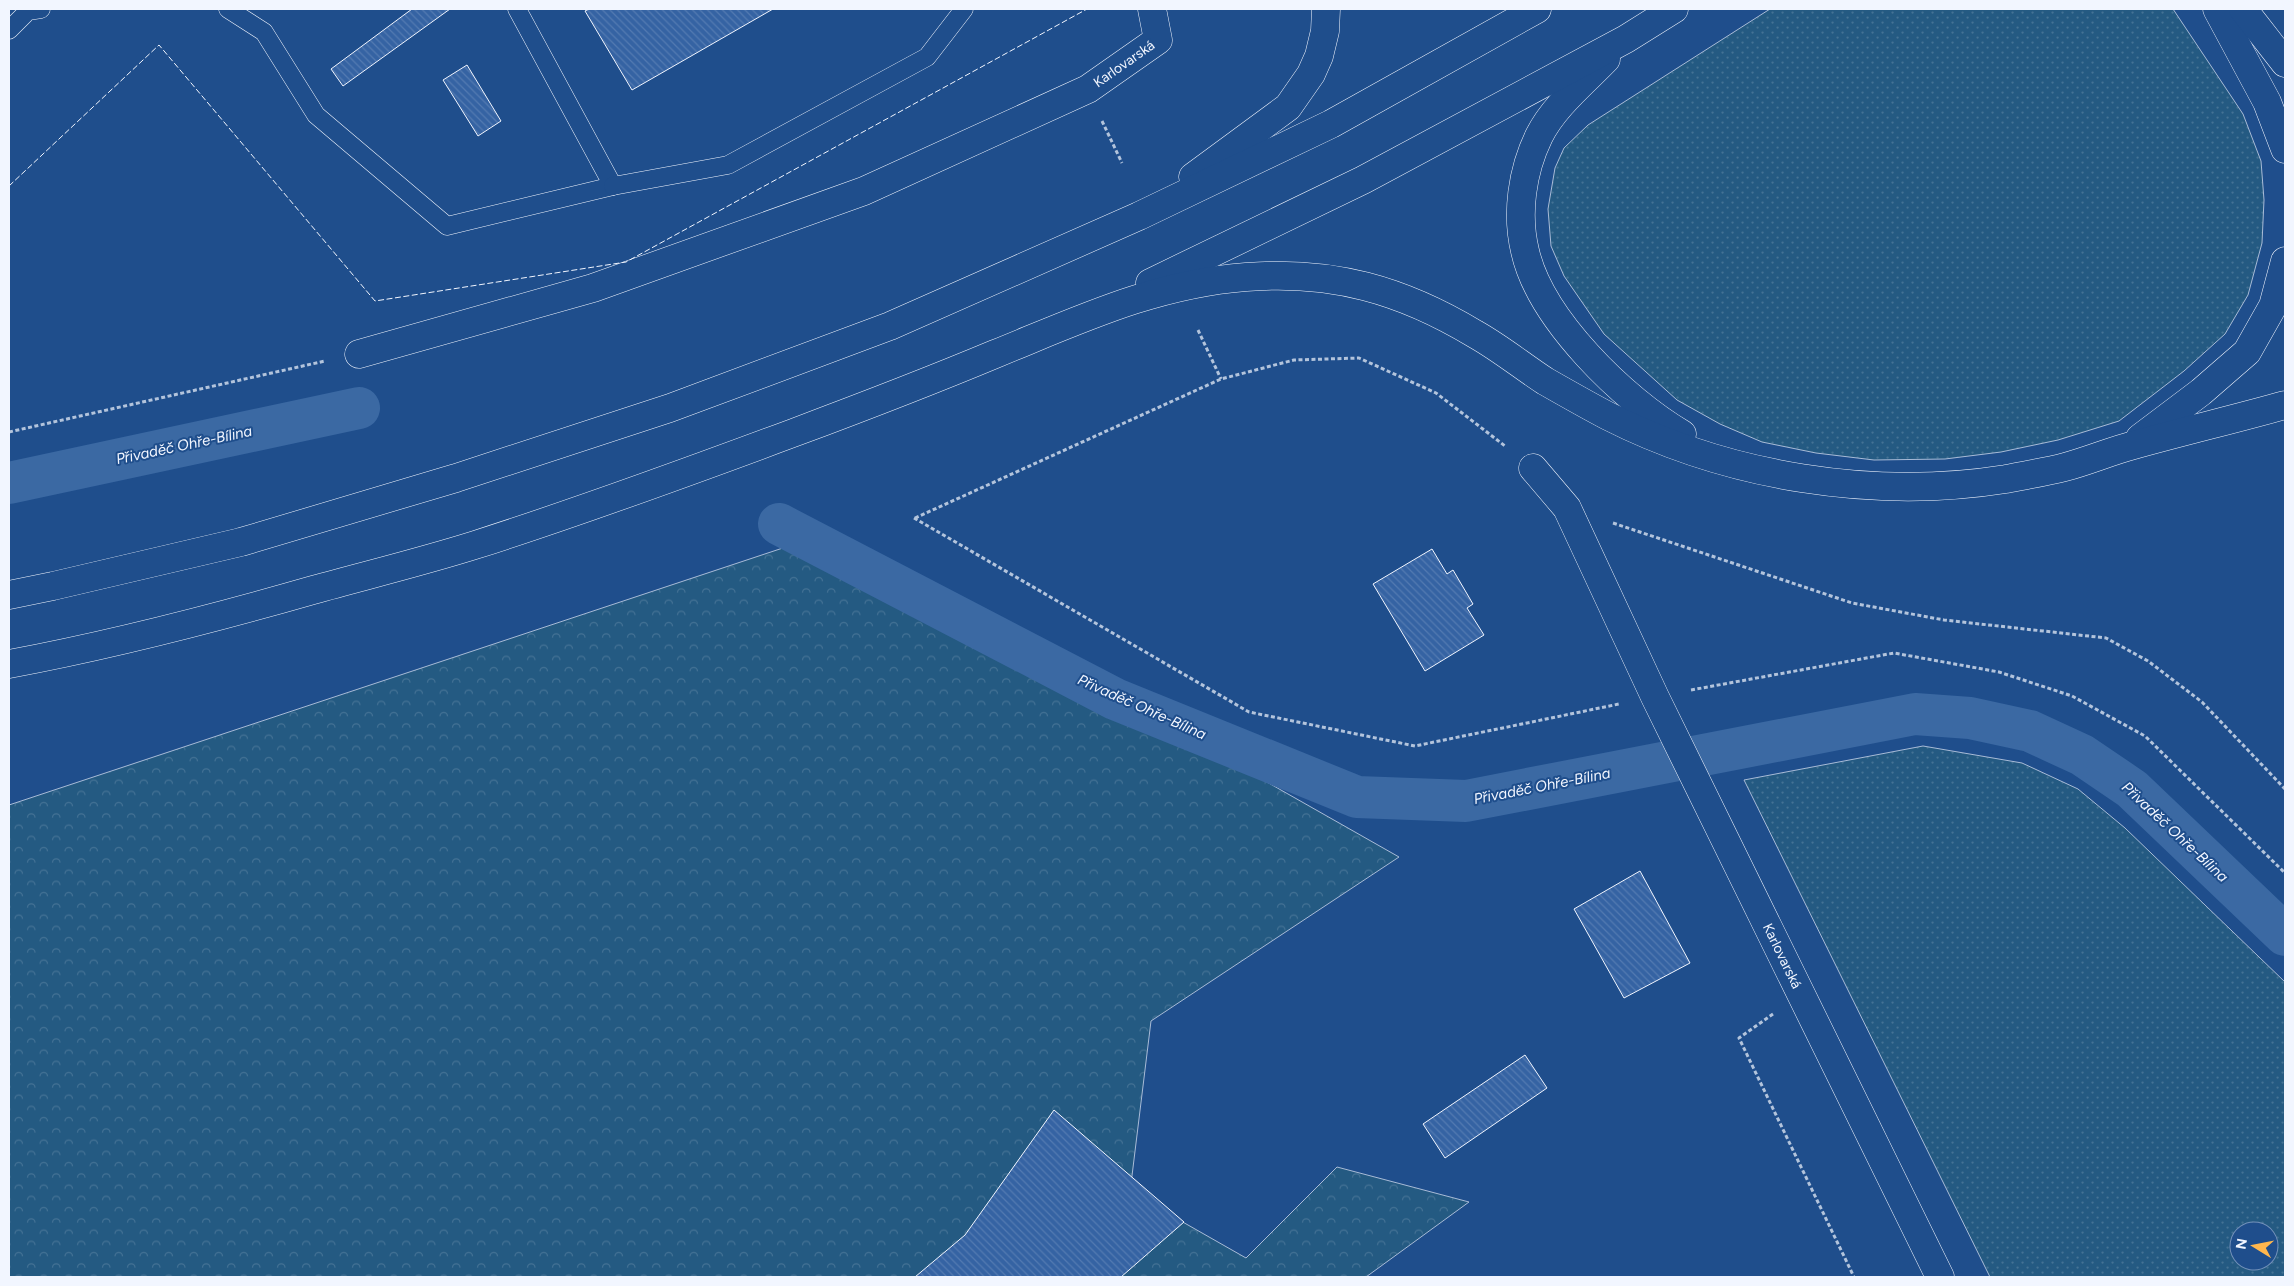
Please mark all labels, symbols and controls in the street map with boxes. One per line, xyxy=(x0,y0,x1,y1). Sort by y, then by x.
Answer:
street label: Karlovarská xyxy=(1090,37,1158,91)
water label: Přivaděč Ohře-Bílina xyxy=(114,422,254,468)
water label: Přivaděč Ohře-Bílina xyxy=(1075,671,1209,744)
water label: Přivaděč Ohře-Bílina xyxy=(1472,764,1612,808)
water label: Přivaděč Ohře-Bílina xyxy=(2118,778,2232,886)
street label: Karlovarská xyxy=(1759,921,1805,991)
north arrow xyxy=(2229,1221,2279,1271)
text: N xyxy=(2232,1237,2251,1251)

